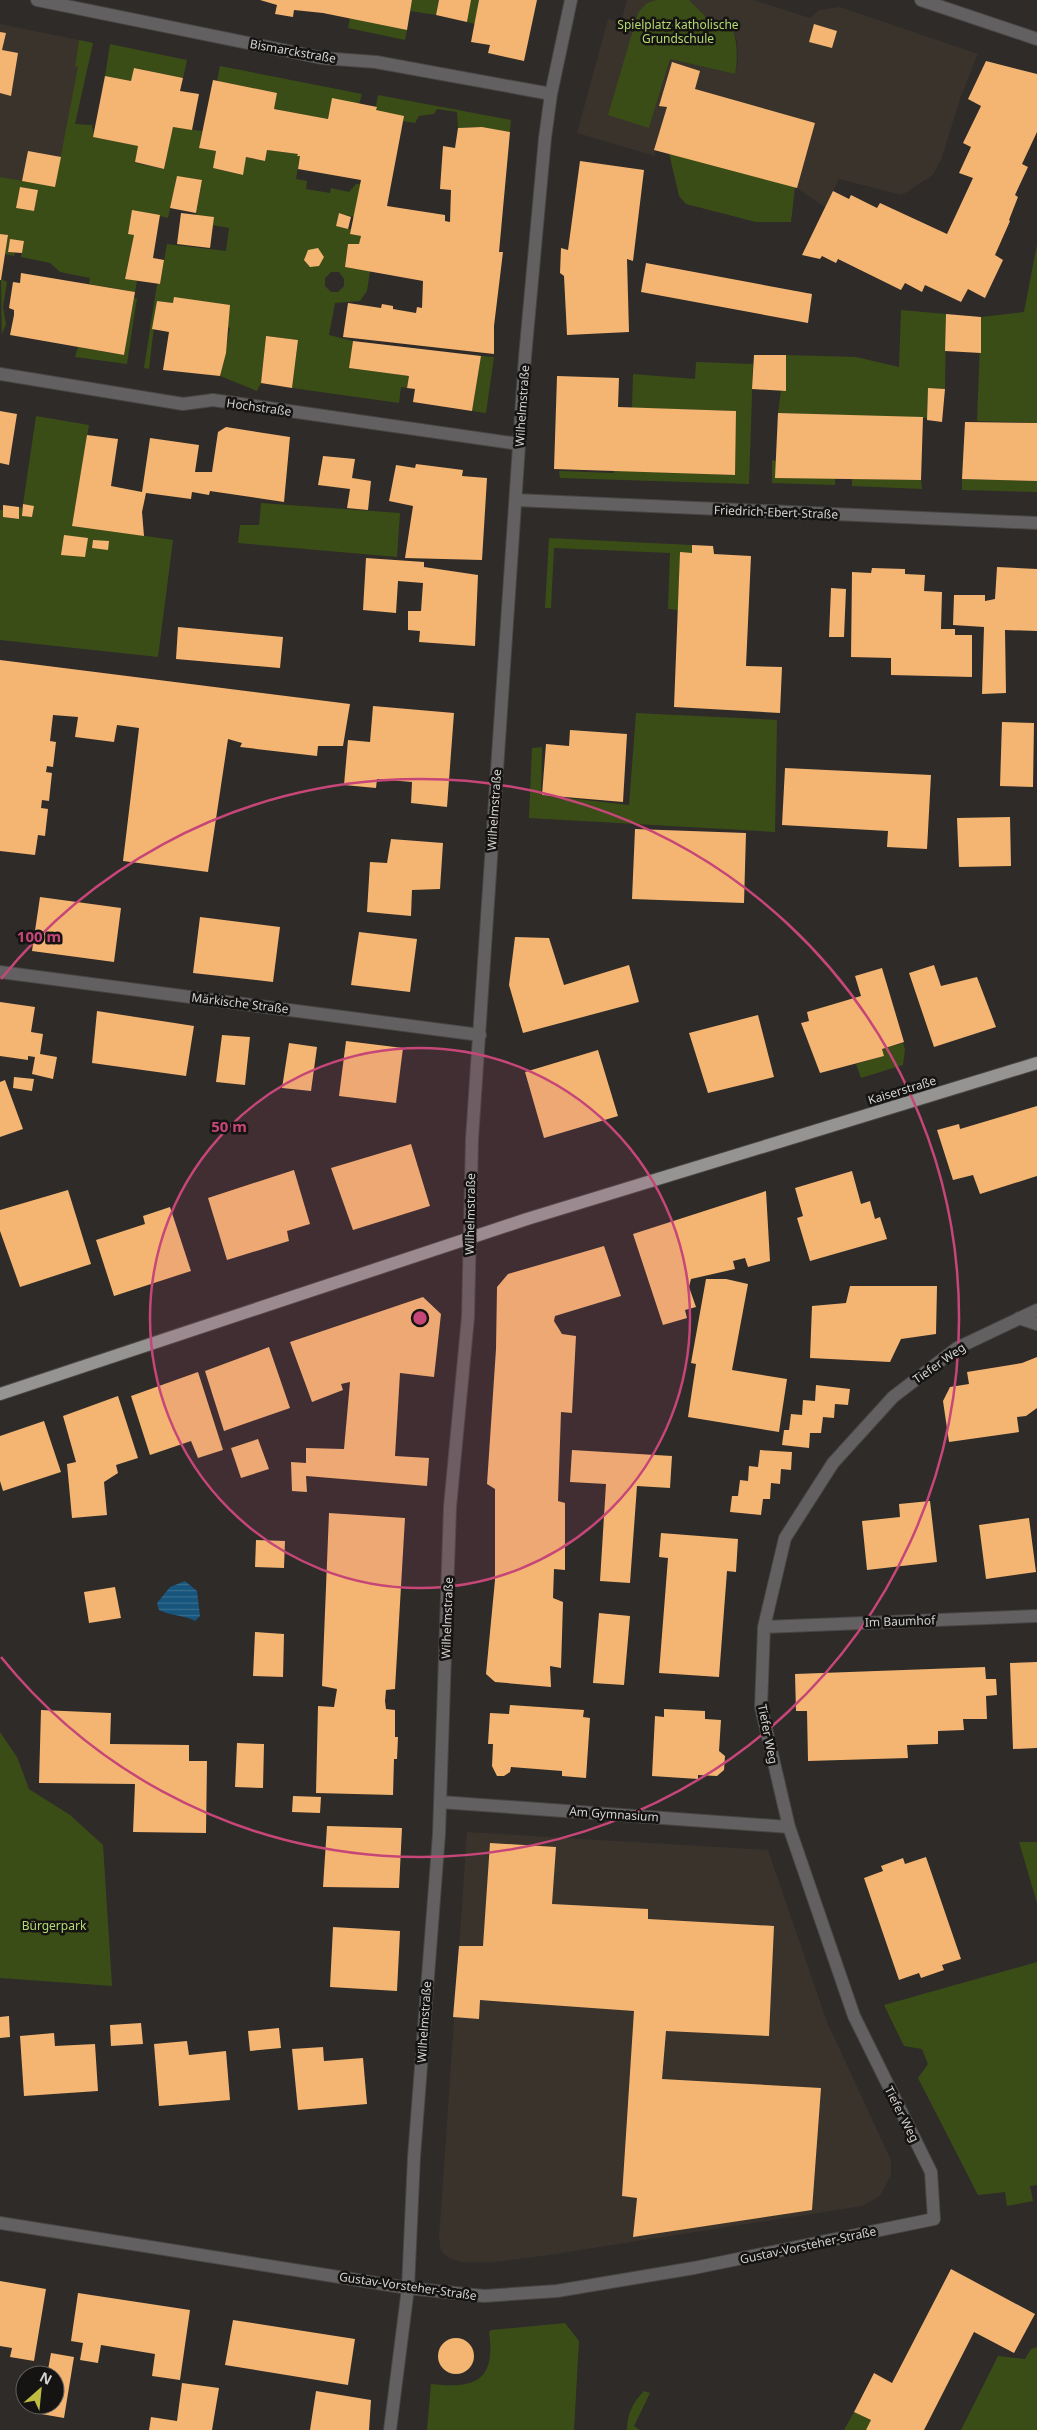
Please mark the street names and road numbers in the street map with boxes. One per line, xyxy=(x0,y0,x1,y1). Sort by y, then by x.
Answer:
street label: Bismarckstraße xyxy=(249,35,338,67)
street label: Wilhelmstraße xyxy=(511,364,533,447)
street label: Hochstraße xyxy=(226,394,293,420)
street label: Friedrich-Ebert-Straße xyxy=(714,501,839,523)
street label: Wilhelmstraße xyxy=(483,768,505,851)
street label: Märkische Straße xyxy=(191,989,290,1017)
street label: Kaiserstraße xyxy=(866,1071,938,1108)
street label: Wilhelmstraße xyxy=(461,1173,479,1255)
street label: Tiefer Weg xyxy=(909,1339,969,1387)
street label: Wilhelmstraße xyxy=(437,1577,457,1659)
street label: Im Baumhof xyxy=(865,1611,936,1631)
street label: Tiefer Weg xyxy=(754,1703,782,1765)
street label: Am Gymnasium xyxy=(569,1802,659,1826)
street label: Wilhelmstraße xyxy=(413,1980,435,2063)
street label: Tiefer Weg xyxy=(881,2083,923,2145)
street label: Gustav-Vorsteher-Straße xyxy=(738,2222,878,2268)
street label: Gustav-Vorsteher-Straße xyxy=(338,2268,478,2304)

